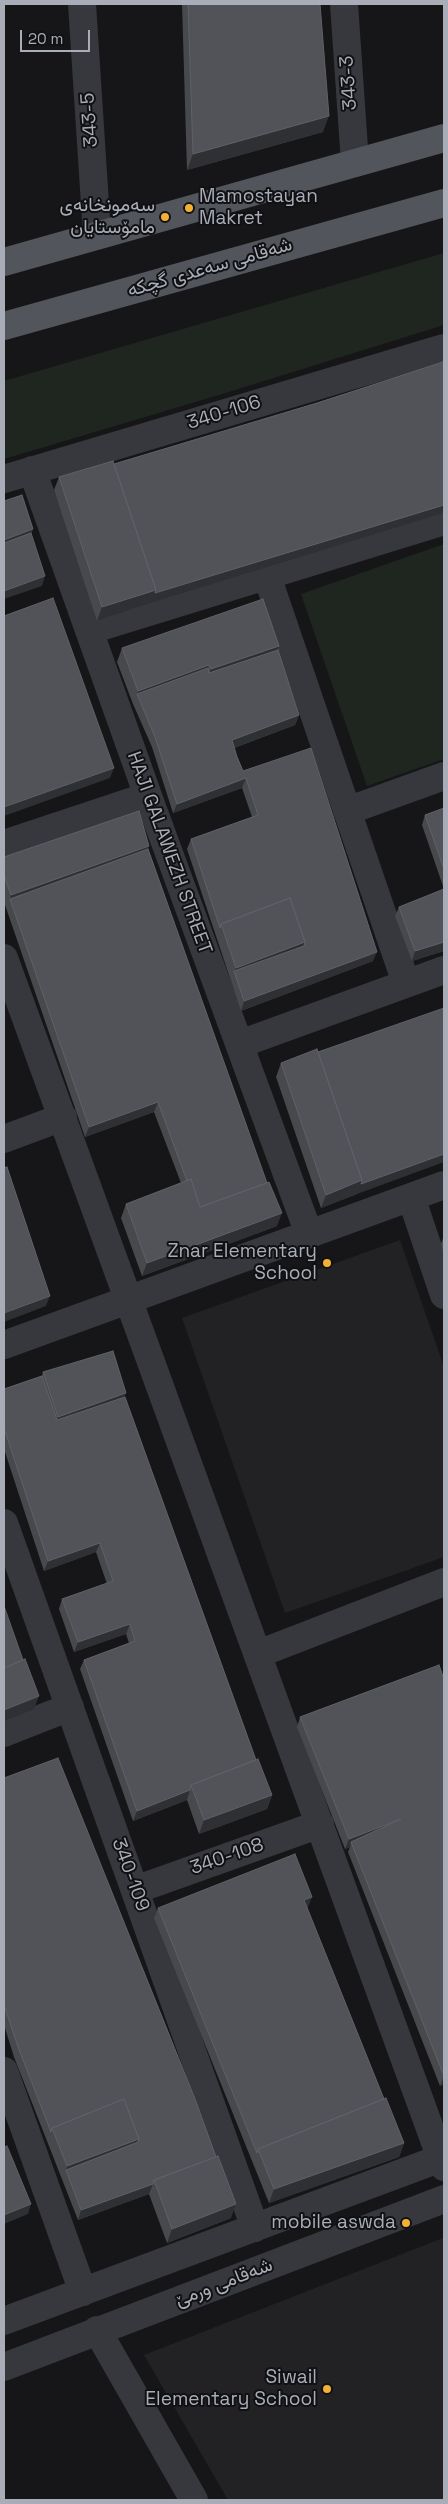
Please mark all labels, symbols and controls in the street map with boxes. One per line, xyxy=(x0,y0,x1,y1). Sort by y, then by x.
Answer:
scale bar xyxy=(22,20,92,52)
text: 20 m xyxy=(28,29,63,48)
street label: 343-3 xyxy=(336,55,362,111)
street label: 343-5 xyxy=(77,92,103,148)
place label: Mamostayan Makret xyxy=(199,186,318,230)
place label: سەمونخانەی مامۆستایان xyxy=(60,195,155,239)
marker: Mamostayan Makret xyxy=(183,202,195,214)
marker: سەمونخانەی مامۆستایان xyxy=(159,211,171,223)
street label: شەقامی سەعدی گچکە xyxy=(125,234,295,302)
street label: 340-106 xyxy=(184,391,264,435)
street label: HAJI GALAWEZH STREET xyxy=(122,749,216,957)
place label: Znar Elementary School xyxy=(167,1241,317,1285)
marker: Znar Elementary School xyxy=(321,1257,333,1269)
street label: 340-108 xyxy=(187,1834,267,1880)
street label: 340-109 xyxy=(106,1835,154,1915)
place label: mobile aswda xyxy=(271,2212,396,2234)
marker: mobile aswda xyxy=(400,2217,412,2229)
street label: شەقامی ورمێ xyxy=(172,2254,276,2312)
place label: Siwail Elementary School xyxy=(145,2367,317,2411)
marker: Siwail Elementary School xyxy=(321,2383,333,2395)

